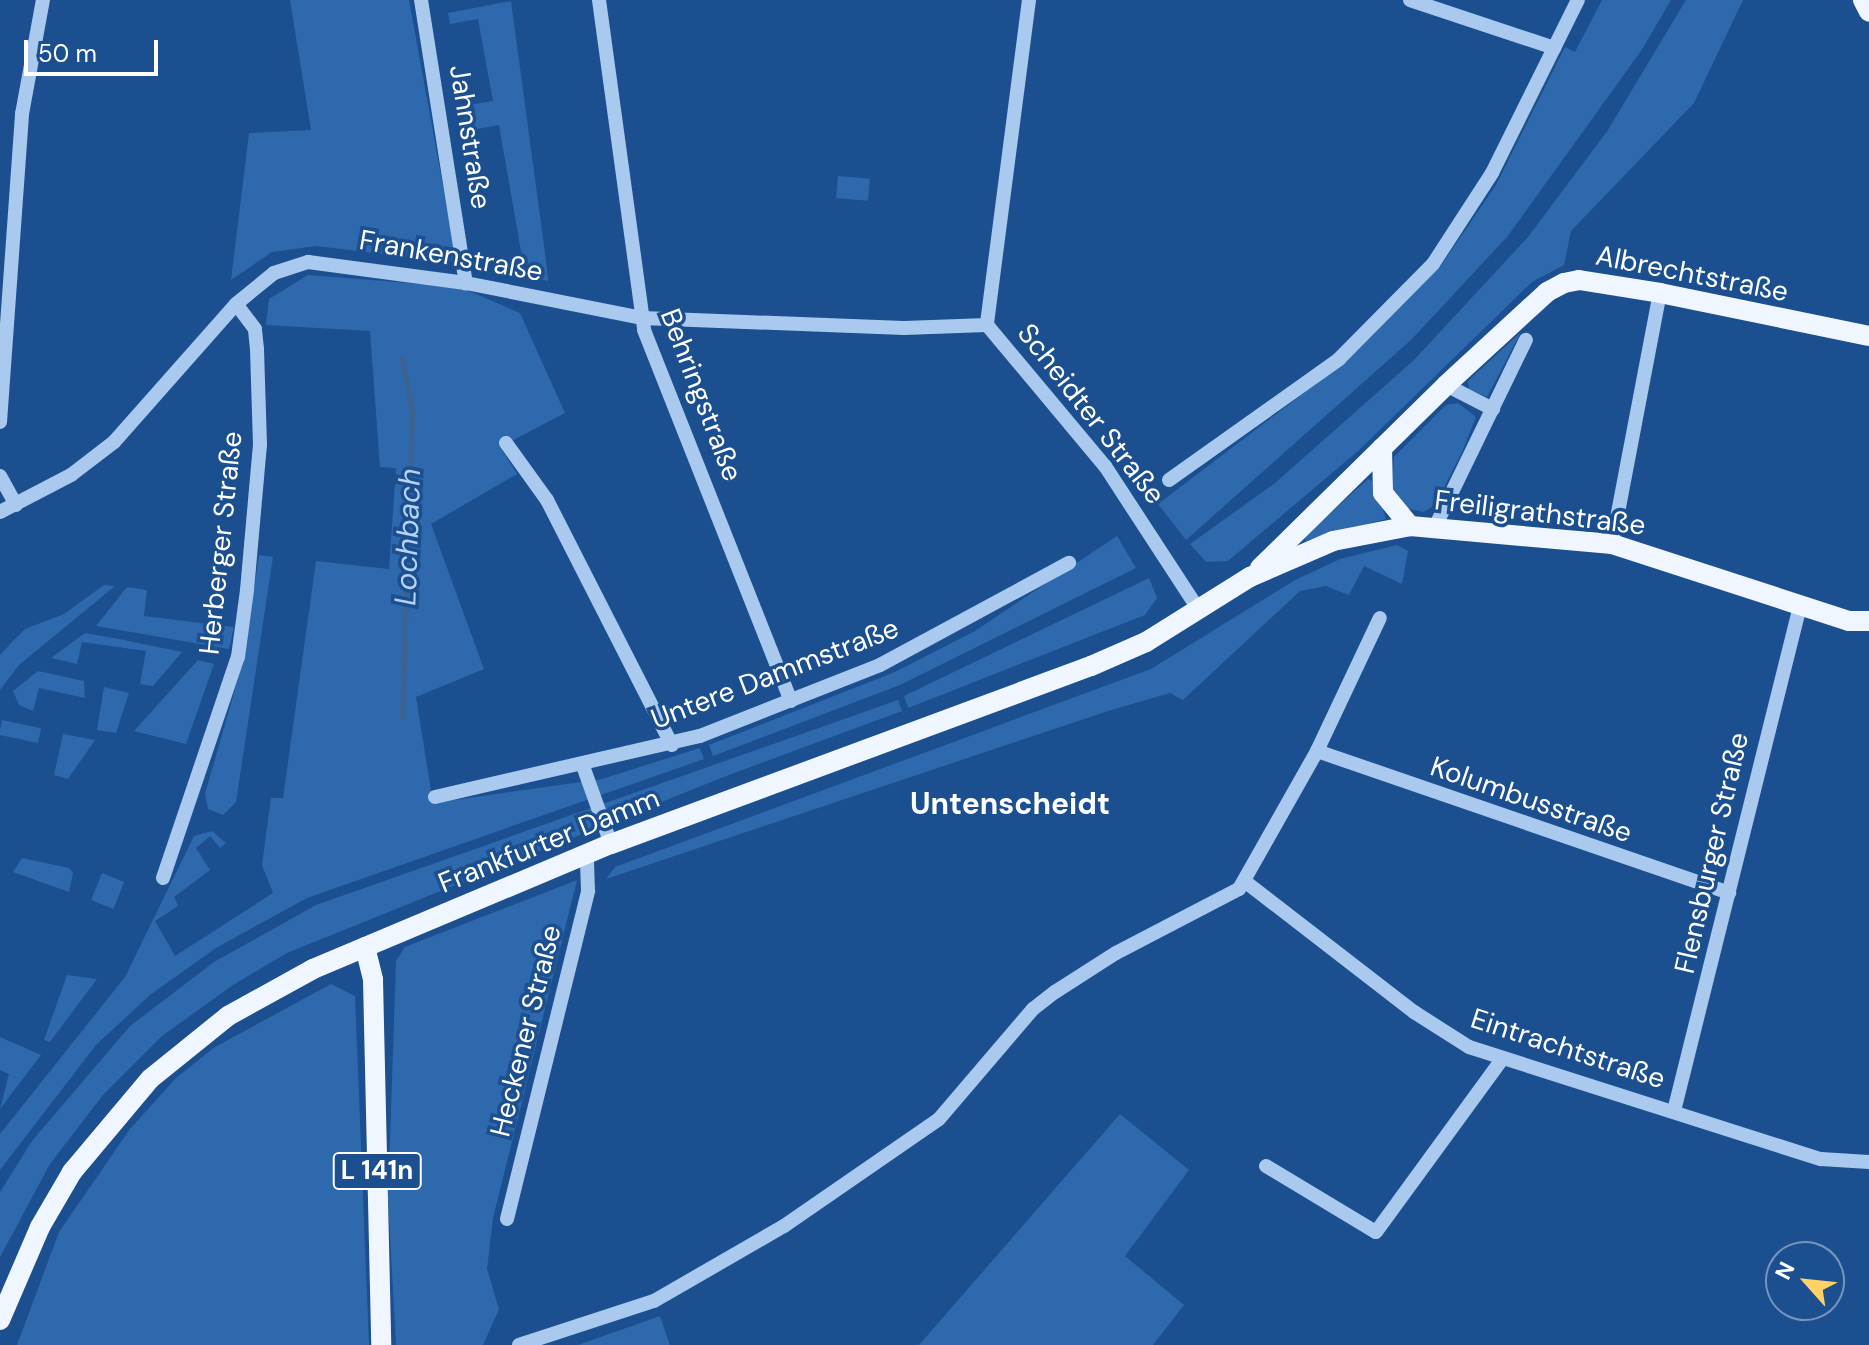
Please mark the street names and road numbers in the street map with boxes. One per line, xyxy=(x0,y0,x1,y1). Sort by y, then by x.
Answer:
street label: Jahnstraße xyxy=(442,63,498,211)
street label: Frankenstraße xyxy=(357,223,545,289)
street label: Albrechtstraße xyxy=(1593,239,1791,309)
street label: Behringstraße xyxy=(653,304,749,486)
street label: Scheidter Straße xyxy=(1010,317,1172,511)
street label: Herberger Straße xyxy=(193,430,249,656)
street label: Freiligrathstraße xyxy=(1433,483,1647,543)
street label: Untere Dammstraße xyxy=(646,611,904,737)
street label: Flensburger Straße xyxy=(1668,729,1756,977)
street label: Kolumbusstraße xyxy=(1426,750,1636,850)
street label: Frankfurter Damm xyxy=(434,781,664,901)
street label: Heckener Straße xyxy=(483,922,569,1140)
street label: Eintrachtstraße xyxy=(1467,1002,1669,1096)
road number: L 141n xyxy=(331,1149,423,1193)

